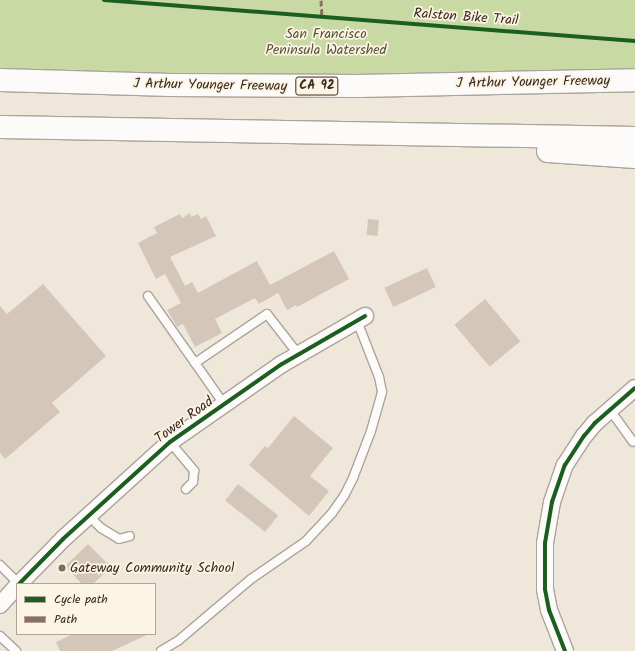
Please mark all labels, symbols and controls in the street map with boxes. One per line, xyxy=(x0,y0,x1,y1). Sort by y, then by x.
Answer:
street label: Ralston Bike Trail xyxy=(413,5,519,29)
park label: San Francisco Peninsula Watershed xyxy=(265,26,387,58)
street label: J Arthur Younger Freeway xyxy=(456,72,610,92)
street label: J Arthur Younger Freeway xyxy=(133,75,287,95)
road number: CA 92 xyxy=(295,75,339,97)
street label: Tower Road xyxy=(152,393,216,447)
place label: Gateway Community School xyxy=(70,560,234,576)
marker: Gateway Community School xyxy=(57,563,67,573)
legend xyxy=(16,583,156,635)
text: Cycle path xyxy=(54,590,108,609)
text: Path xyxy=(54,610,77,629)

